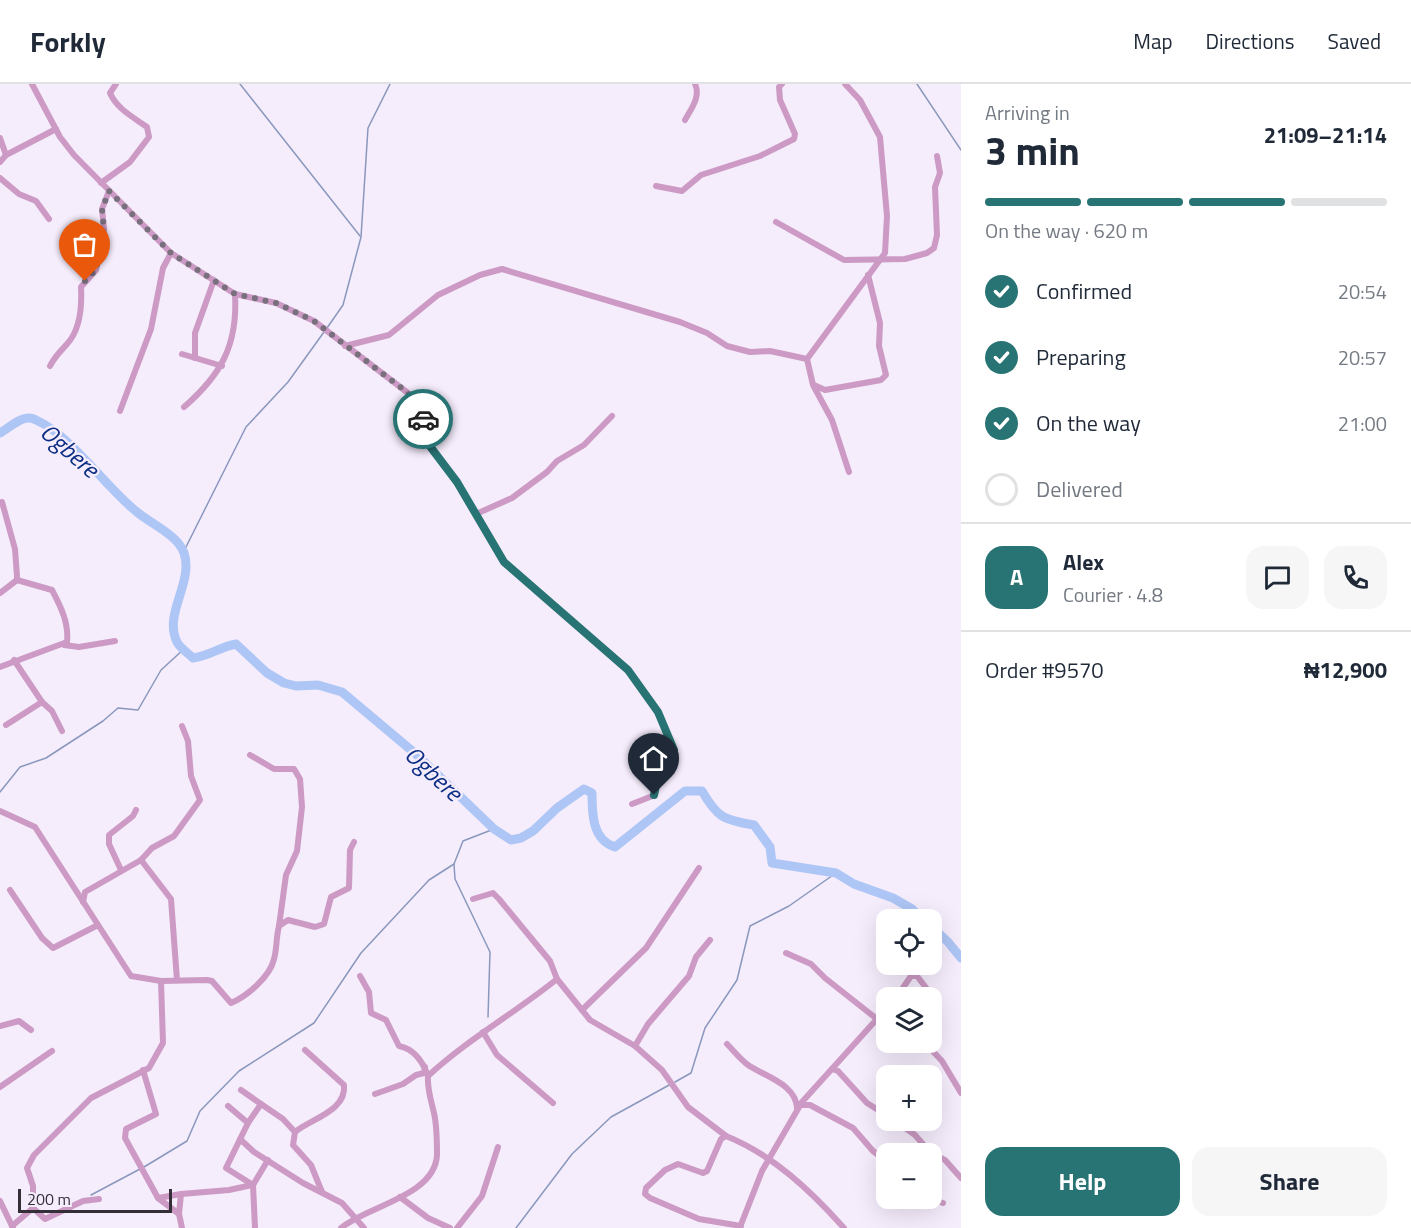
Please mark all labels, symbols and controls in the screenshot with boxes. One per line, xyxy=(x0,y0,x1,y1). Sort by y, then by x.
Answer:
text: Forkly xyxy=(30,20,106,63)
text: Map xyxy=(1133,25,1173,57)
text: Directions xyxy=(1206,25,1295,57)
text: Saved xyxy=(1328,25,1381,57)
text: Arriving in xyxy=(985,97,1070,128)
text: 21:09–21:14 xyxy=(1264,118,1387,152)
text: 3 min xyxy=(985,121,1080,180)
text: On the way · 620 m xyxy=(985,215,1148,246)
pin xyxy=(59,219,110,281)
icon: bag xyxy=(68,228,101,261)
text: Confirmed xyxy=(1036,274,1132,308)
icon: check xyxy=(985,275,1018,308)
text: 20:54 xyxy=(1338,276,1387,307)
text: Preparing xyxy=(1036,340,1126,374)
icon: check xyxy=(985,341,1018,374)
text: 20:57 xyxy=(1338,342,1387,373)
courier xyxy=(393,389,453,449)
icon: car xyxy=(407,403,440,436)
text: On the way xyxy=(1036,406,1141,440)
icon: check xyxy=(985,407,1018,440)
text: 21:00 xyxy=(1338,408,1387,439)
water label: Ogbere xyxy=(33,414,109,487)
text: Delivered xyxy=(1036,472,1123,506)
text: Alex xyxy=(1063,545,1104,579)
button: chat xyxy=(1246,546,1309,609)
button: phone xyxy=(1324,546,1387,609)
text: A xyxy=(1010,560,1023,594)
text: Courier · 4.8 xyxy=(1063,579,1163,610)
text: Order #9570 xyxy=(985,653,1104,687)
text: ₦12,900 xyxy=(1304,653,1387,687)
pin xyxy=(628,733,679,795)
water label: Ogbere xyxy=(397,737,472,811)
icon: home xyxy=(637,742,670,775)
map controls xyxy=(876,909,942,1209)
button: locate xyxy=(876,909,942,975)
button: layers xyxy=(876,987,942,1053)
button: + xyxy=(876,1065,942,1131)
button: − xyxy=(876,1143,942,1209)
button: Help xyxy=(985,1147,1180,1216)
button: Share xyxy=(1192,1147,1387,1216)
scale bar xyxy=(18,1186,172,1214)
text: 200 m xyxy=(27,1187,71,1211)

